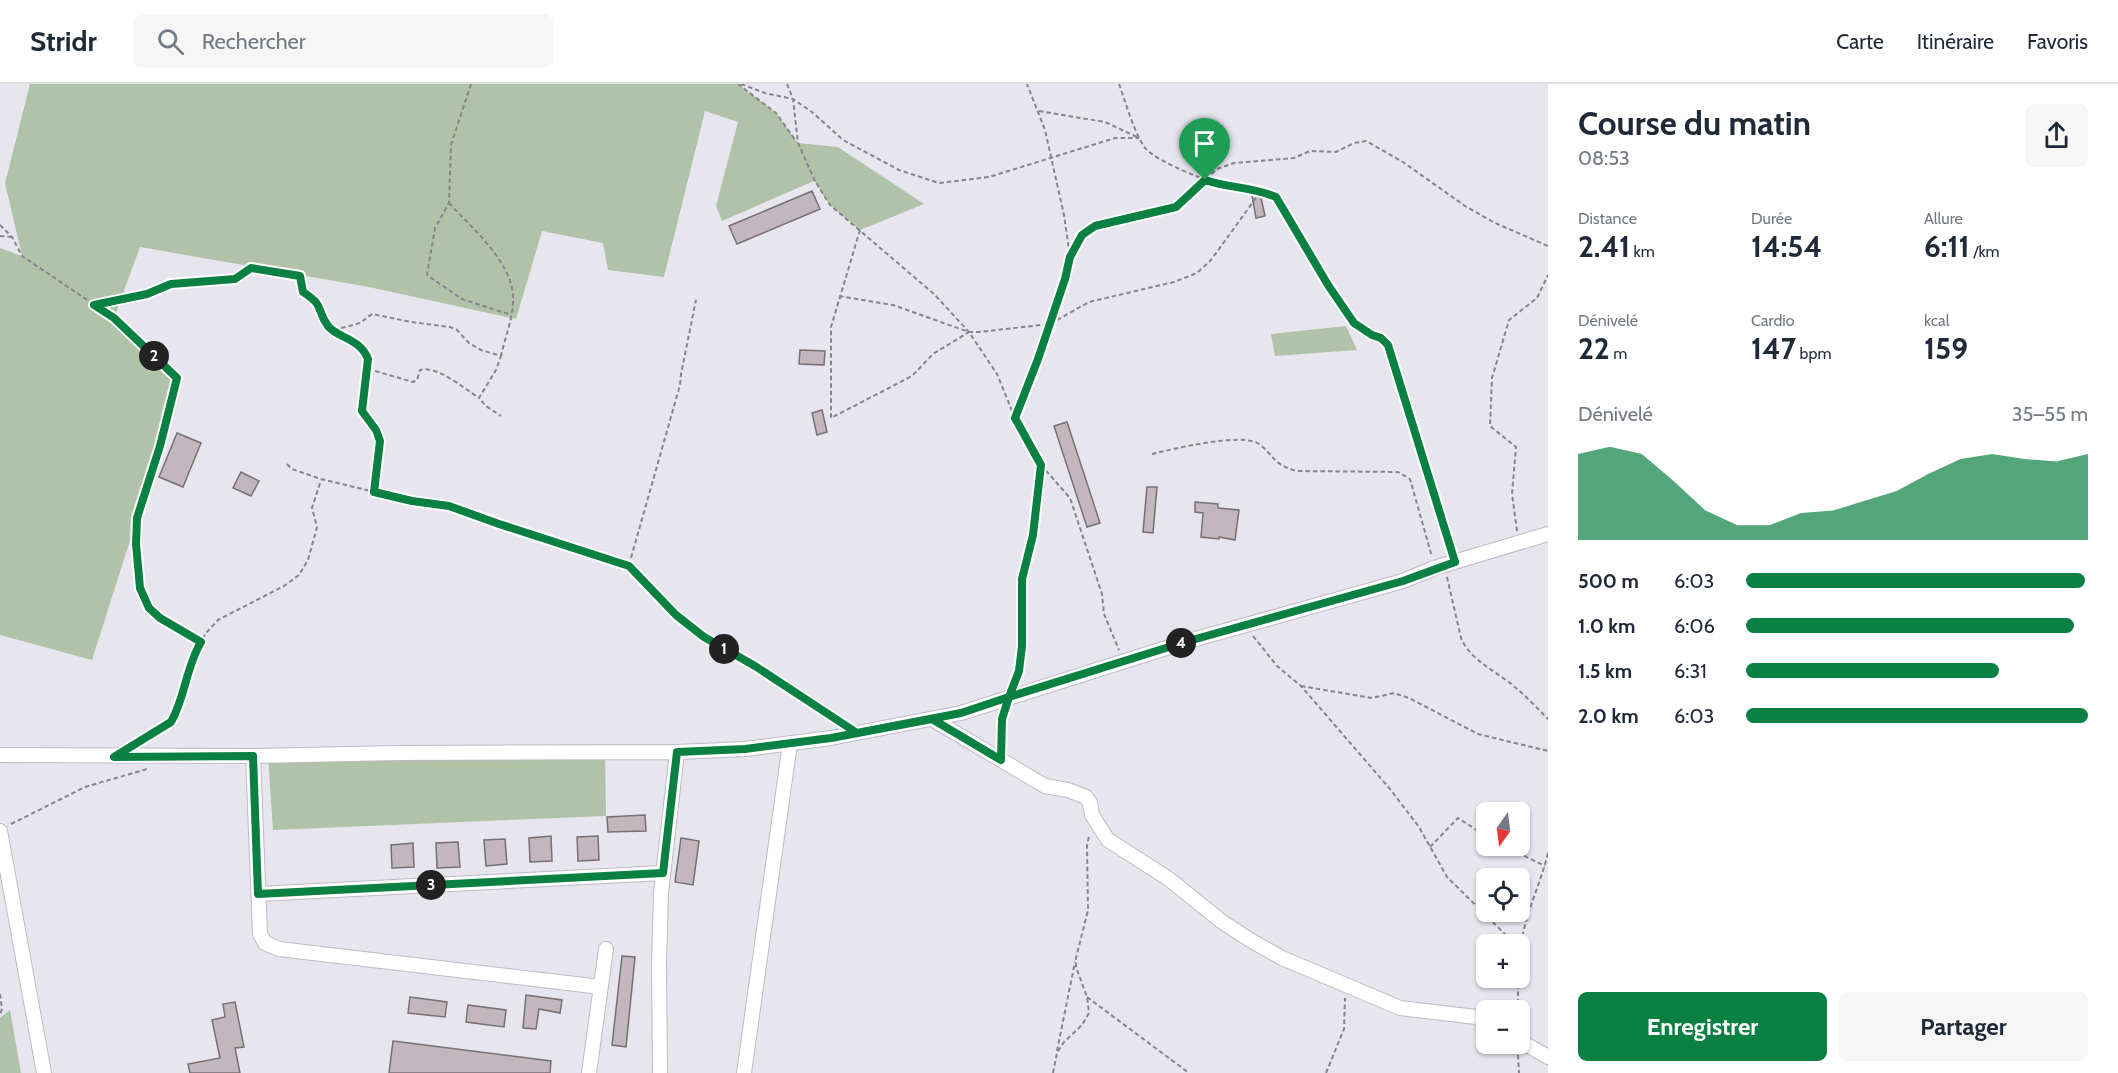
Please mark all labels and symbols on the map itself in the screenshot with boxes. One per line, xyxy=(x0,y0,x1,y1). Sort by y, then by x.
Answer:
pin xyxy=(1179,118,1230,180)
pin: 2 xyxy=(139,341,169,371)
pin: 4 xyxy=(1166,628,1196,658)
pin: 1 xyxy=(709,634,739,664)
north arrow xyxy=(1476,802,1530,856)
pin: 3 xyxy=(416,870,446,900)

